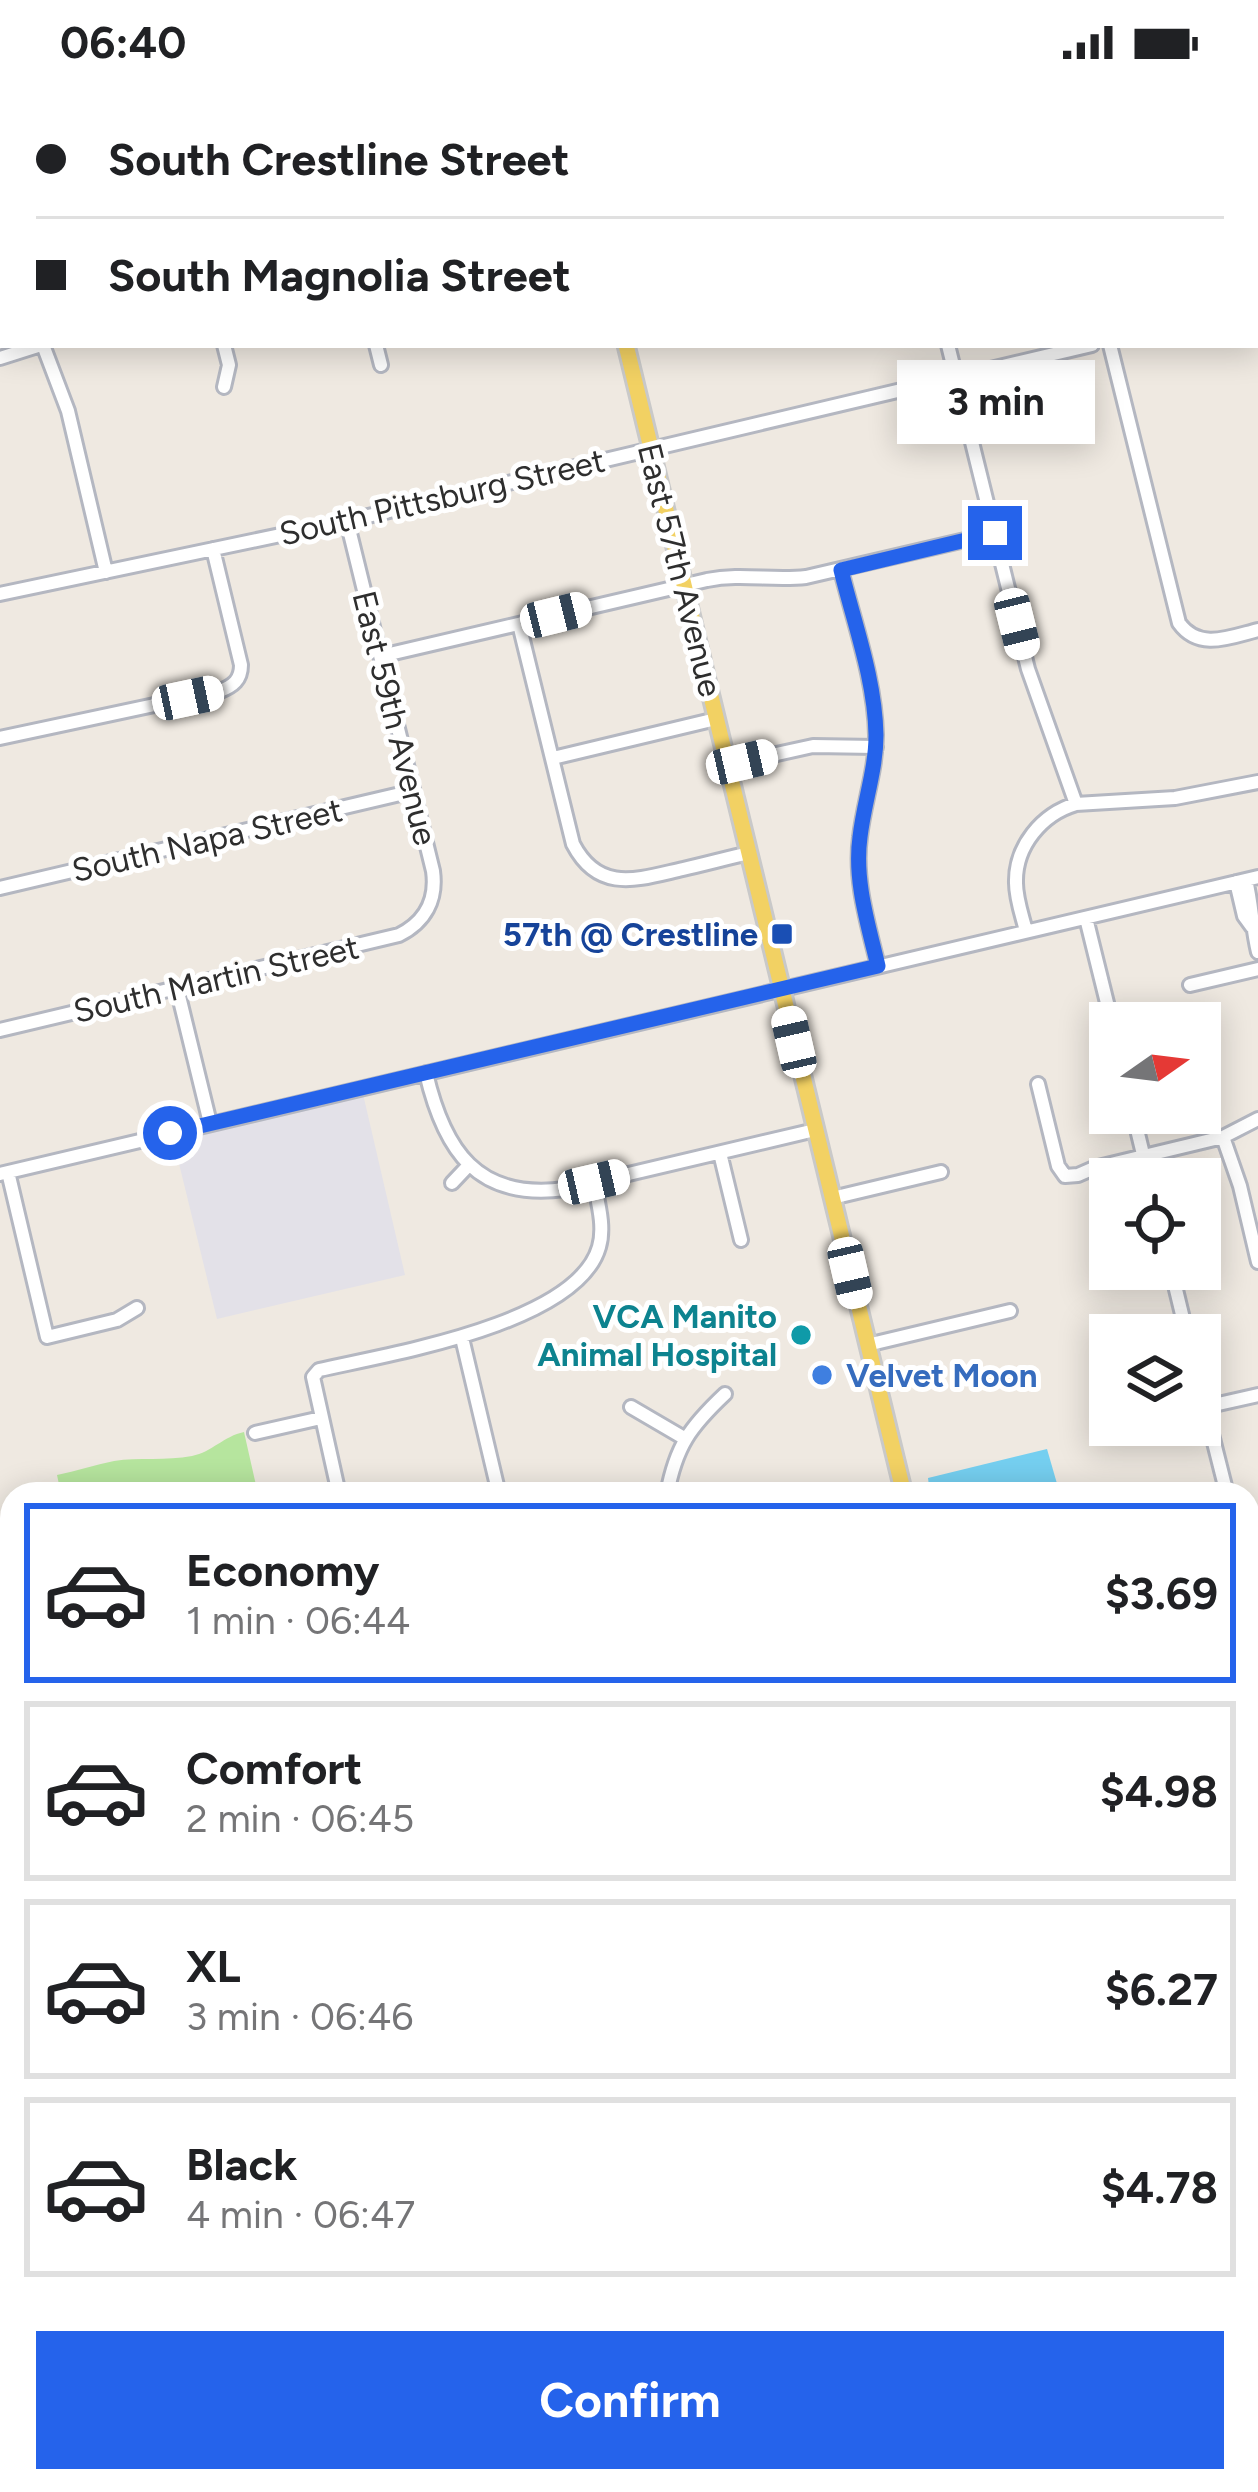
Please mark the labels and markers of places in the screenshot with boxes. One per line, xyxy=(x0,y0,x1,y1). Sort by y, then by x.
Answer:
place label: 57th @ Crestline xyxy=(503,915,758,954)
marker: 57th @ Crestline xyxy=(769,921,795,947)
place label: VCA Manito Animal Hospital xyxy=(537,1297,777,1374)
marker: VCA Manito Animal Hospital xyxy=(788,1322,814,1348)
place label: Velvet Moon xyxy=(846,1356,1038,1395)
marker: Velvet Moon xyxy=(809,1362,835,1388)

